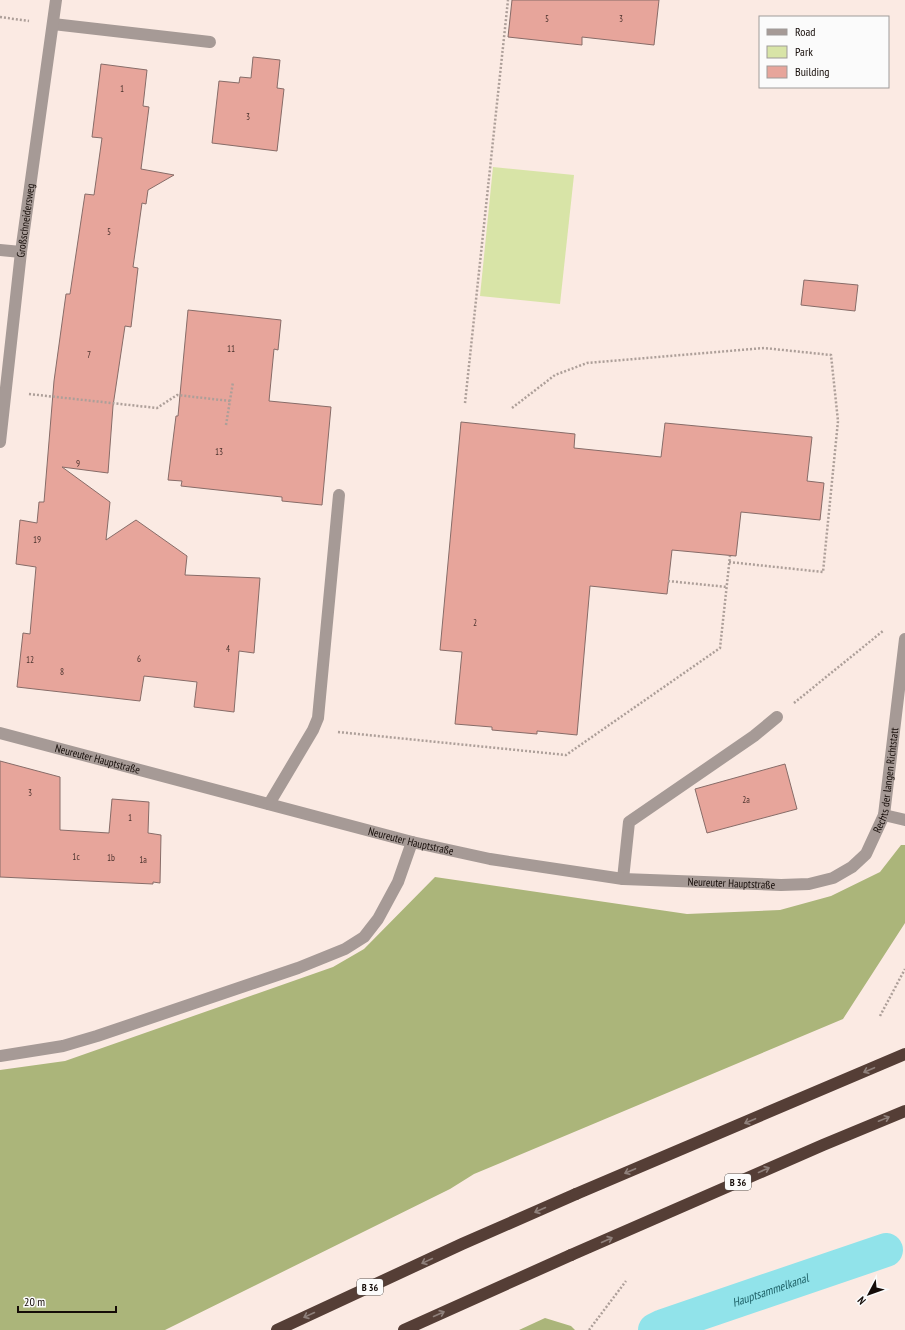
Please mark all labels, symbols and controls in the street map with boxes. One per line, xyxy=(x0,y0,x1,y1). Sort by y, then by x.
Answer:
house number: 5 xyxy=(545,13,549,24)
house number: 3 xyxy=(619,13,623,24)
legend xyxy=(759,16,889,88)
text: Road xyxy=(795,24,815,39)
text: Park xyxy=(795,44,813,59)
text: Building xyxy=(795,64,830,79)
house number: 1 xyxy=(120,83,124,94)
house number: 3 xyxy=(246,111,250,122)
street label: Großschneidersweg xyxy=(13,182,37,258)
house number: 5 xyxy=(107,226,111,237)
house number: 11 xyxy=(227,343,235,354)
house number: 7 xyxy=(87,349,91,360)
house number: 13 xyxy=(215,446,223,457)
house number: 9 xyxy=(76,458,80,469)
house number: 19 xyxy=(33,534,41,545)
house number: 2 xyxy=(473,617,477,628)
house number: 4 xyxy=(226,643,230,654)
house number: 6 xyxy=(137,653,141,664)
house number: 12 xyxy=(26,654,34,665)
house number: 8 xyxy=(60,666,64,677)
street label: Rechts der langen Richtstatt xyxy=(870,727,901,835)
street label: Neureuter Hauptstraße xyxy=(54,741,142,777)
house number: 3 xyxy=(28,787,32,798)
house number: 2a xyxy=(742,794,750,805)
house number: 1 xyxy=(128,812,132,823)
street label: Neureuter Hauptstraße xyxy=(367,824,456,858)
house number: 1c xyxy=(72,851,80,862)
house number: 1b xyxy=(107,852,115,863)
house number: 1a xyxy=(139,854,147,865)
street label: Neureuter Hauptstraße xyxy=(687,874,776,892)
one-way arrow xyxy=(864,1066,876,1074)
one-way arrow xyxy=(878,1115,890,1123)
one-way arrow xyxy=(744,1117,756,1125)
one-way arrow xyxy=(758,1166,770,1174)
one-way arrow xyxy=(624,1168,636,1176)
road number: B 36 xyxy=(725,1174,751,1190)
one-way arrow xyxy=(535,1207,547,1214)
one-way arrow xyxy=(601,1235,613,1243)
one-way arrow xyxy=(421,1258,433,1265)
water label: Hauptsammelkanal xyxy=(730,1269,811,1309)
north arrow xyxy=(849,1274,889,1314)
road number: B 36 xyxy=(357,1279,383,1295)
scale bar xyxy=(18,1288,116,1314)
text: 20 m xyxy=(24,1294,45,1309)
text: N xyxy=(854,1294,869,1307)
one-way arrow xyxy=(433,1310,445,1317)
one-way arrow xyxy=(303,1312,315,1319)

